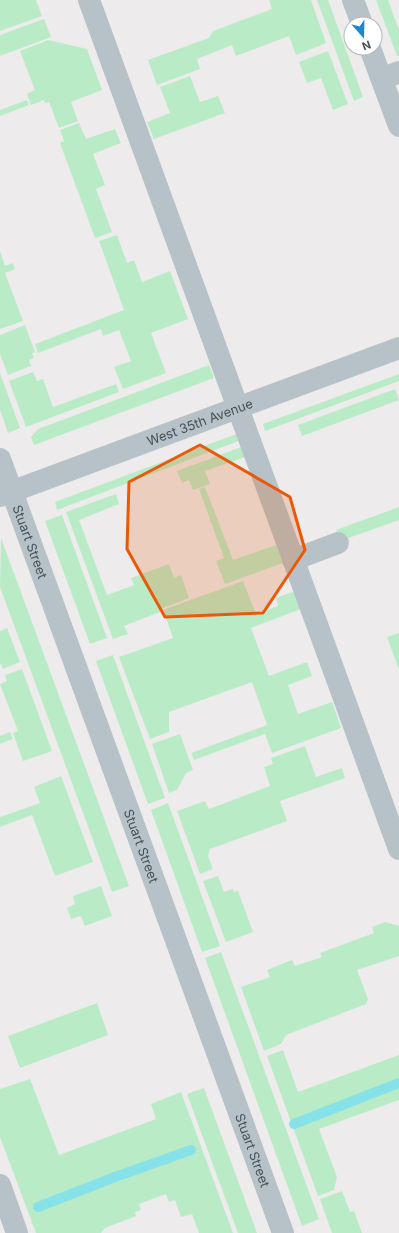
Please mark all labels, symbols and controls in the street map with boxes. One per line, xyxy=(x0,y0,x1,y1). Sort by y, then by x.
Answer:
north arrow xyxy=(343,16,383,56)
text: N xyxy=(360,37,373,53)
street label: West 35th Avenue xyxy=(145,395,255,449)
street label: Stuart Street xyxy=(9,503,51,581)
street label: Stuart Street xyxy=(121,807,162,885)
street label: Stuart Street xyxy=(232,1111,274,1189)

